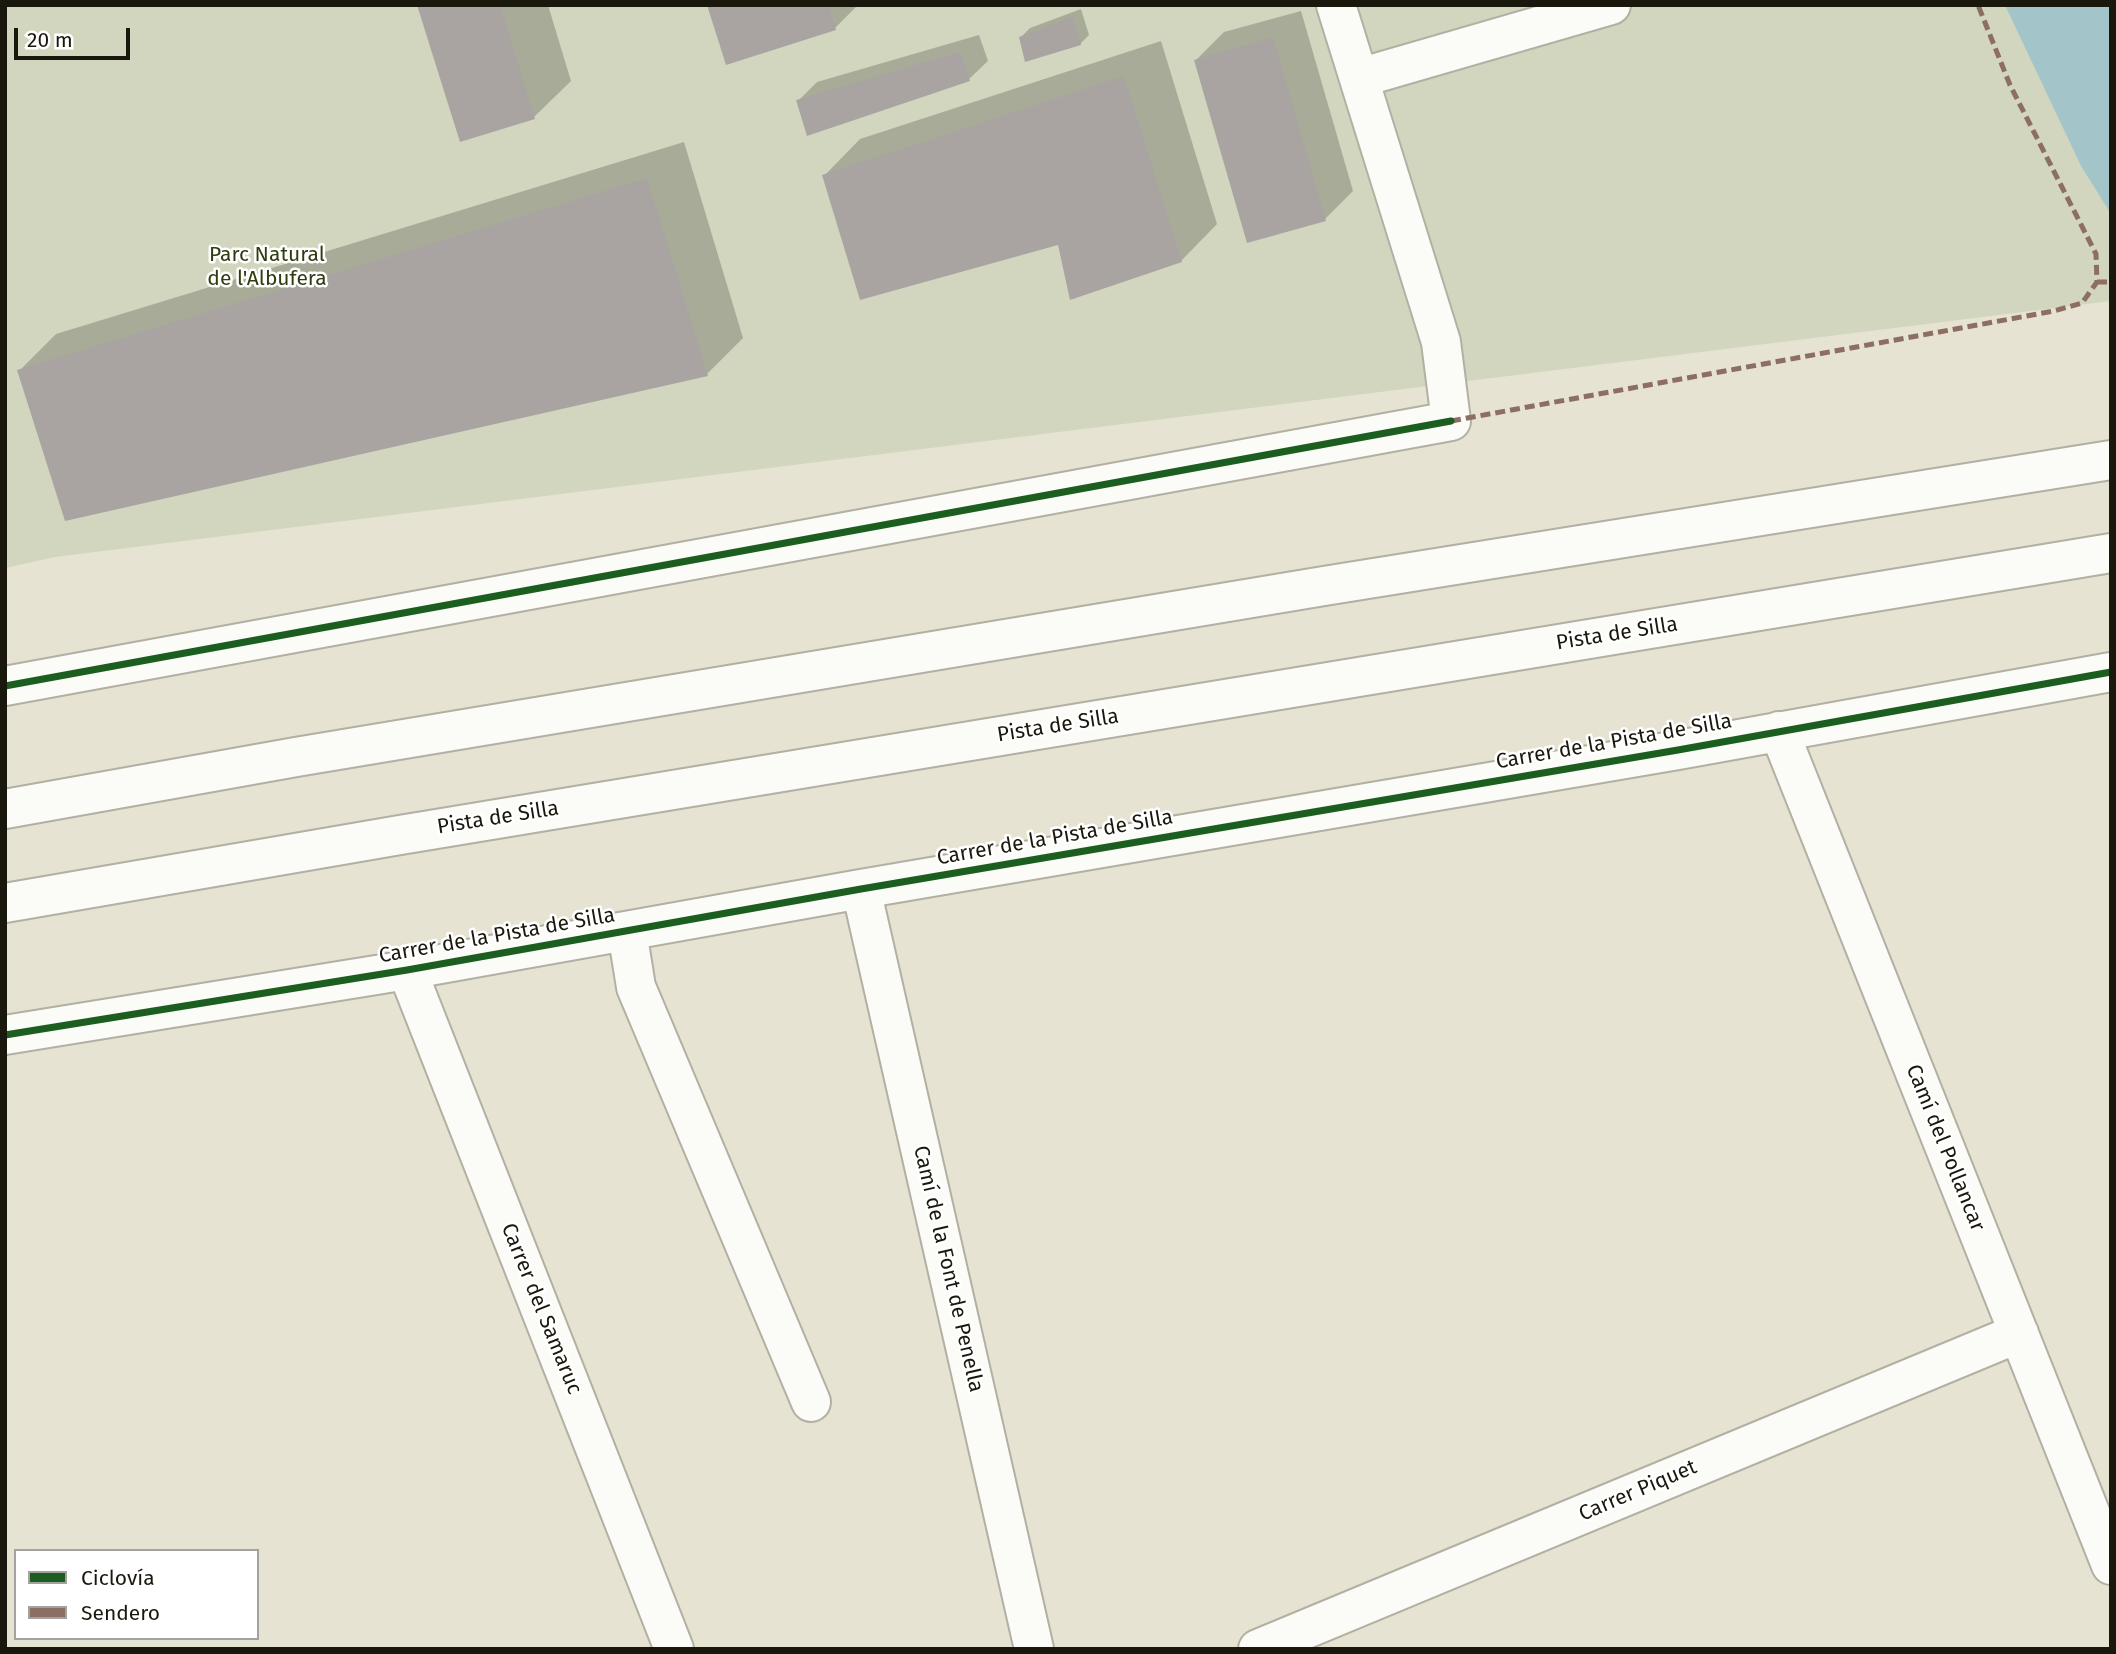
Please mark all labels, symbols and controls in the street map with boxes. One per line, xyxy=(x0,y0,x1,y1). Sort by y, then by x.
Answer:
scale bar xyxy=(18,14,133,58)
text: 20 m xyxy=(27,27,73,53)
park label: Parc Natural de l'Albufera xyxy=(207,242,327,292)
street label: Pista de Silla xyxy=(1554,612,1680,656)
street label: Pista de Silla xyxy=(995,704,1121,748)
street label: Carrer de la Pista de Silla xyxy=(1494,709,1734,775)
street label: Pista de Silla xyxy=(435,796,561,840)
street label: Carrer de la Pista de Silla xyxy=(935,805,1175,871)
street label: Carrer de la Pista de Silla xyxy=(377,903,617,969)
street label: Camí del Pollancar xyxy=(1900,1061,1990,1235)
street label: Camí de la Font de Penella xyxy=(907,1143,989,1395)
street label: Carrer del Samaruc xyxy=(495,1220,587,1398)
street label: Carrer Piquet xyxy=(1575,1455,1701,1527)
legend xyxy=(14,1549,259,1640)
text: Ciclovía xyxy=(81,1565,155,1591)
text: Sendero xyxy=(81,1600,160,1626)

